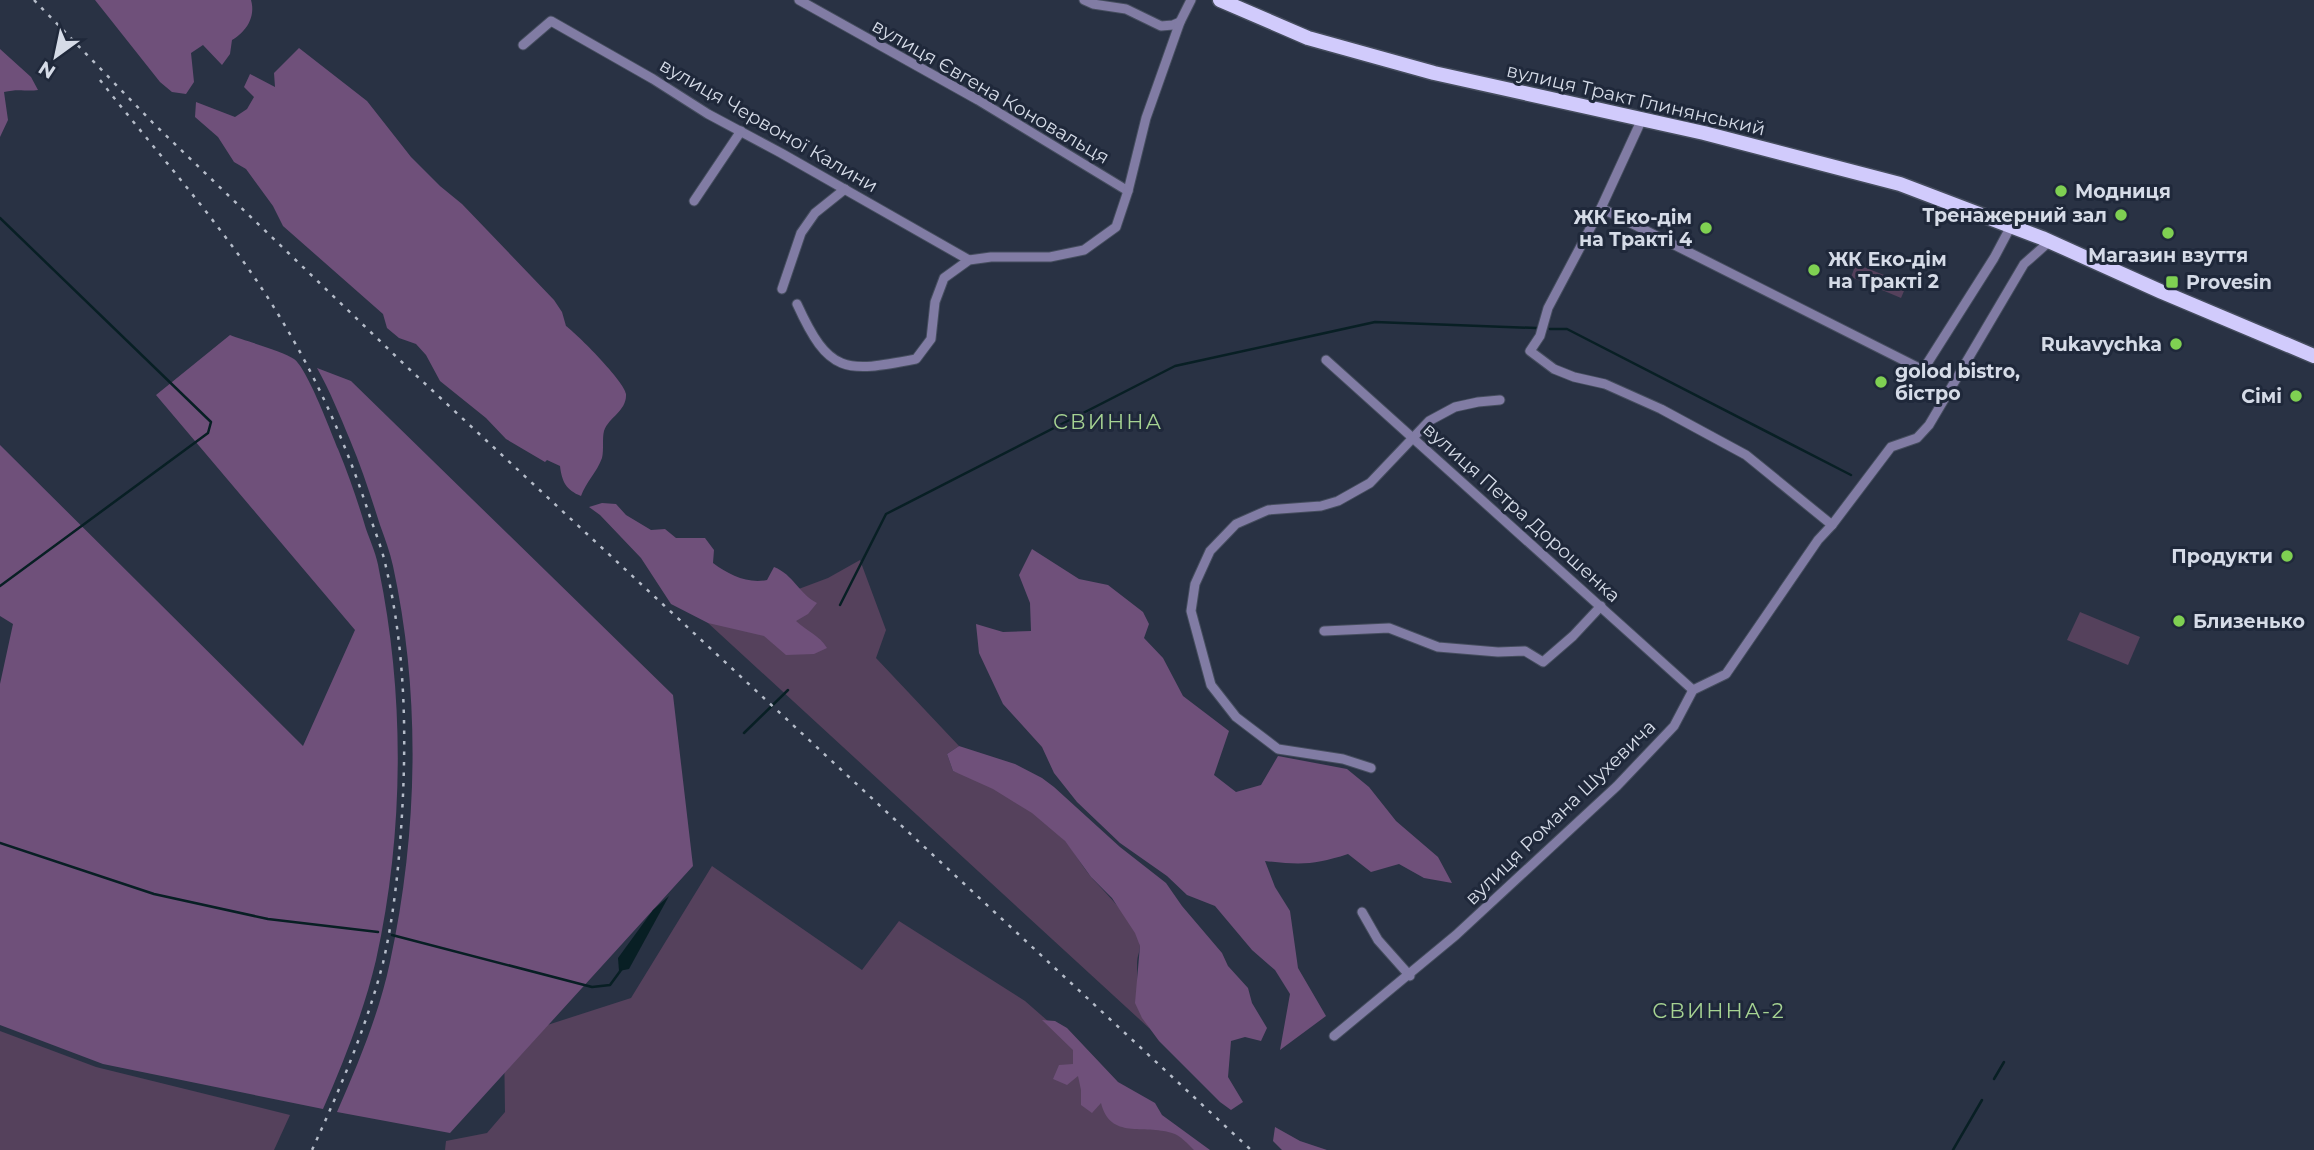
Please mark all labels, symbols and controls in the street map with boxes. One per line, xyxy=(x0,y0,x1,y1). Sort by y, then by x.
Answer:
street label: вулиця Євгена Коновальця xyxy=(868,14,1113,169)
north arrow xyxy=(21,21,91,91)
street label: вулиця Червоної Калини xyxy=(655,53,882,197)
text: N xyxy=(34,56,60,84)
street label: вулиця Тракт Глинянський xyxy=(1504,59,1767,140)
place label: Модниця xyxy=(2075,180,2171,203)
marker: Модниця xyxy=(2053,183,2069,199)
place label: Тренажерний зал xyxy=(1922,204,2107,227)
place label: ЖК Еко-дім на Тракті 4 xyxy=(1573,206,1692,251)
marker: Тренажерний зал xyxy=(2113,207,2129,223)
marker: ЖК Еко-дім на Тракті 4 xyxy=(1698,220,1714,236)
marker: Магазин взуття xyxy=(2160,225,2176,241)
place label: Магазин взуття xyxy=(2088,244,2248,267)
place label: ЖК Еко-дім на Тракті 2 xyxy=(1828,248,1947,293)
marker: ЖК Еко-дім на Тракті 2 xyxy=(1806,262,1822,278)
place label: Provesin xyxy=(2186,271,2272,294)
marker: Provesin xyxy=(2164,274,2180,290)
place label: Rukavychka xyxy=(2041,333,2162,356)
marker: Rukavychka xyxy=(2168,336,2184,352)
place label: golod bistro, бістро xyxy=(1895,360,2020,405)
marker: golod bistro, бістро xyxy=(1873,374,1889,390)
place label: Сімі xyxy=(2241,385,2282,408)
marker: Сімі xyxy=(2288,388,2304,404)
district label: СВИННА xyxy=(1053,409,1163,434)
street label: вулиця Петра Дорошенка xyxy=(1418,418,1625,607)
place label: Продукти xyxy=(2171,545,2273,568)
marker: Продукти xyxy=(2279,548,2295,564)
place label: Близенько xyxy=(2193,610,2305,633)
marker: Близенько xyxy=(2171,613,2187,629)
street label: вулиця Романа Шухевича xyxy=(1460,715,1660,910)
district label: СВИННА-2 xyxy=(1652,998,1786,1023)

